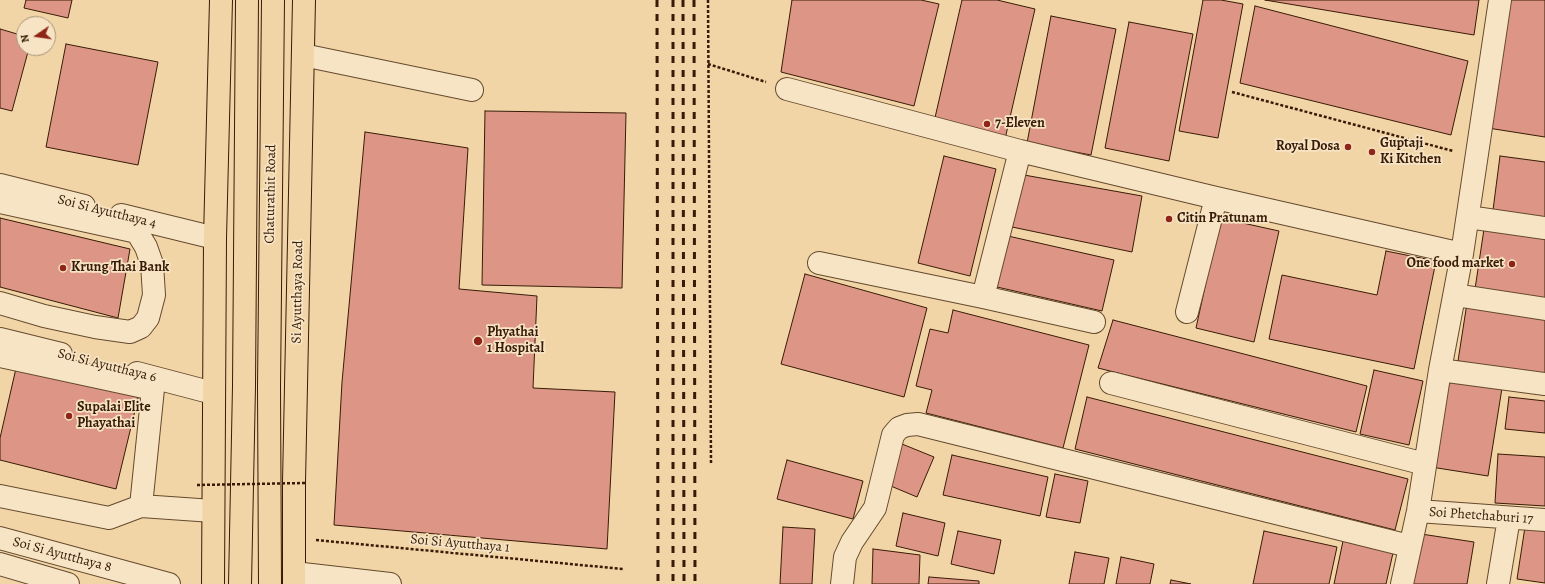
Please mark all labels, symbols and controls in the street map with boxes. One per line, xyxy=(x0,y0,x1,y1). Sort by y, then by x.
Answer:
north arrow xyxy=(16,16,56,56)
text: N xyxy=(17,33,33,44)
place label: 7-Eleven xyxy=(995,116,1045,132)
marker: 7-Eleven xyxy=(982,119,992,129)
place label: Guptaji Ki Kitchen xyxy=(1380,136,1441,168)
place label: Royal Dosa xyxy=(1276,139,1340,155)
marker: Royal Dosa xyxy=(1343,142,1353,152)
street label: Chaturathit Road xyxy=(262,144,280,244)
marker: Guptaji Ki Kitchen xyxy=(1367,147,1377,157)
street label: Soi Si Ayutthaya 4 xyxy=(56,192,158,232)
place label: Citin Pratunam xyxy=(1177,211,1268,227)
marker: Citin Pratunam xyxy=(1164,214,1174,224)
street label: Si Ayutthaya Road xyxy=(289,240,307,344)
place label: One food market xyxy=(1407,256,1504,272)
marker: One food market xyxy=(1507,259,1517,269)
place label: Krung Thai Bank xyxy=(71,260,169,276)
marker: Krung Thai Bank xyxy=(58,263,68,273)
place label: Phyathai 1 Hospital xyxy=(487,325,544,358)
marker: Phyathai 1 Hospital xyxy=(472,335,484,347)
street label: Soi Si Ayutthaya 6 xyxy=(56,346,158,386)
place label: Supalai Elite Phayathai xyxy=(77,400,151,432)
marker: Supalai Elite Phayathai xyxy=(64,411,74,421)
street label: Soi Phetchaburi 17 xyxy=(1428,504,1534,528)
street label: Soi Si Ayutthaya 1 xyxy=(410,531,510,557)
street label: Soi Si Ayutthaya 8 xyxy=(11,534,113,576)

